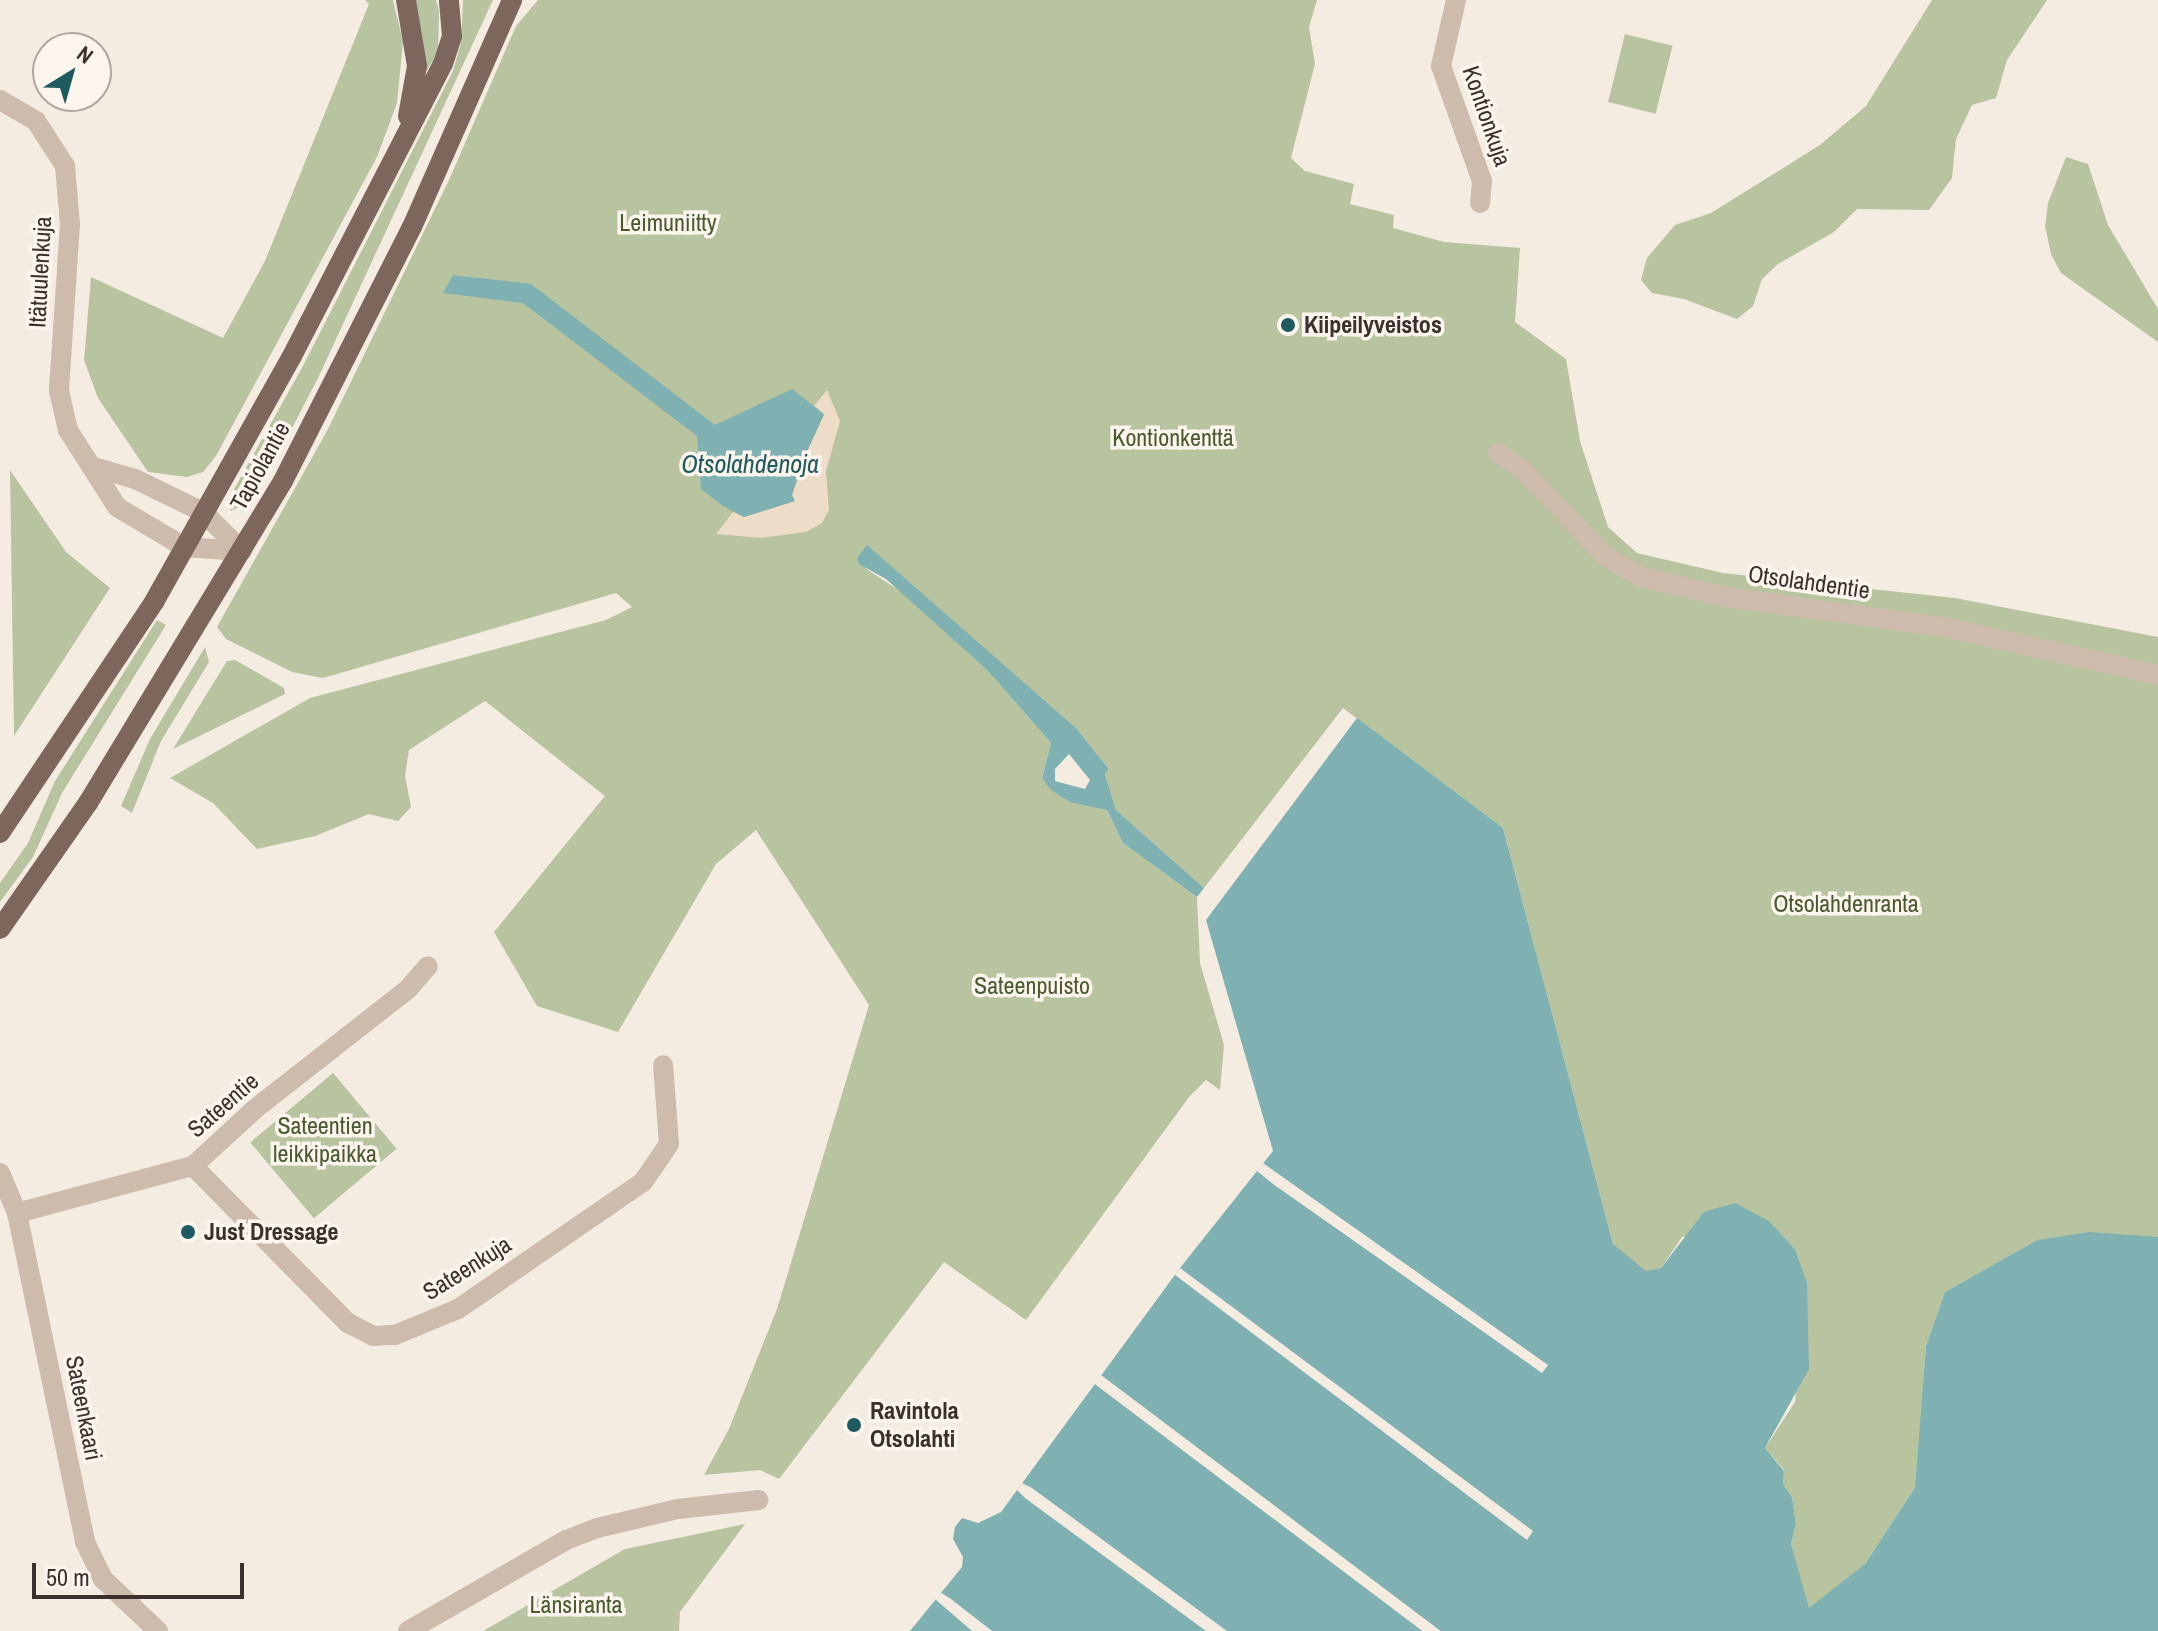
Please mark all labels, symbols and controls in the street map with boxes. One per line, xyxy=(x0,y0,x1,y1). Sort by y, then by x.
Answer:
north arrow xyxy=(32,32,112,112)
text: N xyxy=(71,39,99,70)
street label: Kontionkuja xyxy=(1456,62,1518,170)
park label: Leimuniitty xyxy=(619,209,717,237)
street label: Itätuulenkuja xyxy=(23,216,57,328)
place label: Kiipeilyveistos xyxy=(1304,311,1442,339)
marker: Kiipeilyveistos xyxy=(1279,316,1297,334)
street label: Tapiolantie xyxy=(224,417,296,515)
park label: Kontionkenttä xyxy=(1112,424,1234,452)
water label: Otsolahdenoja xyxy=(681,448,819,480)
street label: Otsolahdentie xyxy=(1746,559,1872,605)
park label: Otsolahdenranta xyxy=(1773,890,1919,918)
park label: Sateenpuisto xyxy=(974,972,1090,1000)
street label: Sateentie xyxy=(182,1066,264,1144)
park label: Sateentien leikkipaikka xyxy=(273,1112,377,1168)
place label: Just Dressage xyxy=(204,1218,339,1246)
marker: Just Dressage xyxy=(179,1223,197,1241)
street label: Sateenkuja xyxy=(418,1230,516,1306)
street label: Sateenkaari xyxy=(60,1353,108,1463)
place label: Ravintola Otsolahti xyxy=(870,1397,959,1453)
marker: Ravintola Otsolahti xyxy=(845,1416,863,1434)
scale bar xyxy=(36,1547,248,1597)
text: 50 m xyxy=(46,1561,90,1593)
park label: Länsiranta xyxy=(530,1591,622,1619)

